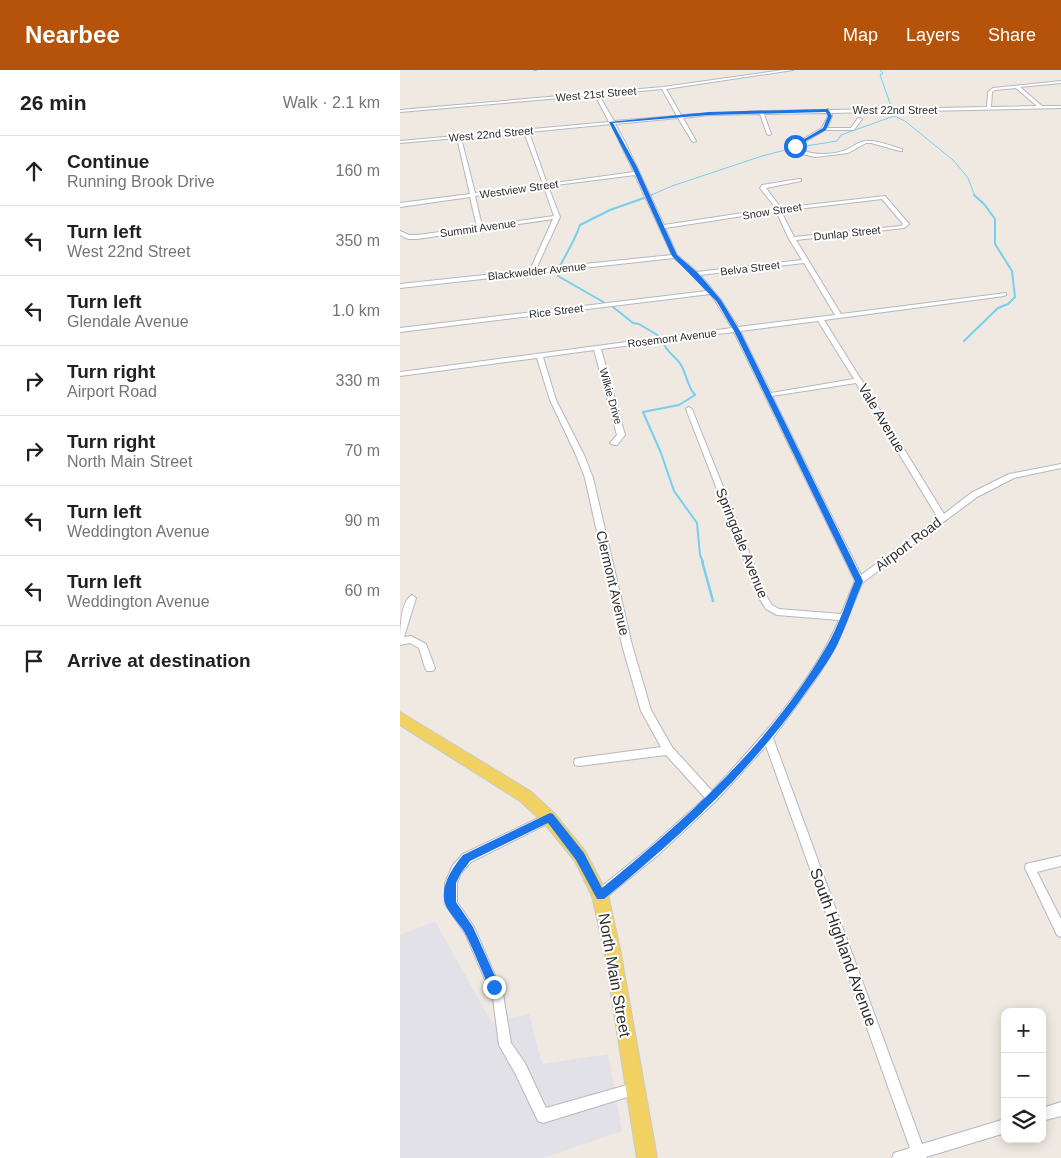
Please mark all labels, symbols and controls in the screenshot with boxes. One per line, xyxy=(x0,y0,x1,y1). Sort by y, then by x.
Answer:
text: Nearbee xyxy=(25,21,120,48)
text: Map xyxy=(843,25,878,45)
text: Layers xyxy=(906,25,960,45)
text: Share xyxy=(988,25,1036,45)
street label: West 21st Street xyxy=(555,84,637,104)
text: 26 min xyxy=(20,91,87,114)
text: Walk · 2.1 km xyxy=(283,94,380,111)
street label: West 22nd Street xyxy=(853,104,937,116)
street label: West 22nd Street xyxy=(448,124,534,144)
route start xyxy=(784,135,807,158)
text: Continue xyxy=(67,151,149,172)
icon: ahead xyxy=(20,157,48,185)
text: 160 m xyxy=(336,162,380,179)
text: Running Brook Drive xyxy=(67,173,215,190)
street label: Westview Street xyxy=(479,178,559,200)
street label: Snow Street xyxy=(741,200,803,222)
street label: Summit Avenue xyxy=(439,217,517,239)
text: Turn left xyxy=(67,221,142,242)
street label: Dunlap Street xyxy=(813,224,881,242)
icon: left xyxy=(20,227,48,255)
text: 350 m xyxy=(336,232,380,249)
text: West 22nd Street xyxy=(67,243,190,260)
street label: Belva Street xyxy=(720,258,780,278)
street label: Blackwelder Avenue xyxy=(487,260,587,282)
text: Turn left xyxy=(67,291,142,312)
icon: left xyxy=(20,297,48,325)
text: 1.0 km xyxy=(332,302,380,319)
street label: Rice Street xyxy=(528,302,584,320)
text: Glendale Avenue xyxy=(67,313,189,330)
street label: Rosemont Avenue xyxy=(627,327,717,349)
text: Turn right xyxy=(67,361,155,382)
street label: Wilkie Drive xyxy=(597,366,625,426)
icon: right xyxy=(20,367,48,395)
text: 330 m xyxy=(336,372,380,389)
street label: Vale Avenue xyxy=(855,381,909,455)
text: Airport Road xyxy=(67,383,157,400)
text: Turn right xyxy=(67,431,155,452)
icon: right xyxy=(20,437,48,465)
text: 70 m xyxy=(344,442,380,459)
text: North Main Street xyxy=(67,453,192,470)
street label: Springdale Avenue xyxy=(713,486,771,601)
text: Turn left xyxy=(67,501,142,522)
icon: left xyxy=(20,507,48,535)
text: 90 m xyxy=(344,512,380,529)
street label: Airport Road xyxy=(872,514,944,574)
text: Weddington Avenue xyxy=(67,523,210,540)
street label: Clermont Avenue xyxy=(593,529,633,637)
text: Turn left xyxy=(67,571,142,592)
icon: left xyxy=(20,577,48,605)
text: 60 m xyxy=(344,582,380,599)
text: Weddington Avenue xyxy=(67,593,210,610)
icon: arrive xyxy=(20,647,48,675)
text: Arrive at destination xyxy=(67,650,251,671)
street label: South Highland Avenue xyxy=(807,866,880,1029)
street label: North Main Street xyxy=(595,912,634,1039)
route end xyxy=(483,976,506,999)
map controls xyxy=(1001,1008,1046,1143)
button: + xyxy=(1001,1008,1046,1053)
button: − xyxy=(1001,1053,1046,1098)
button: layers xyxy=(1001,1098,1046,1143)

